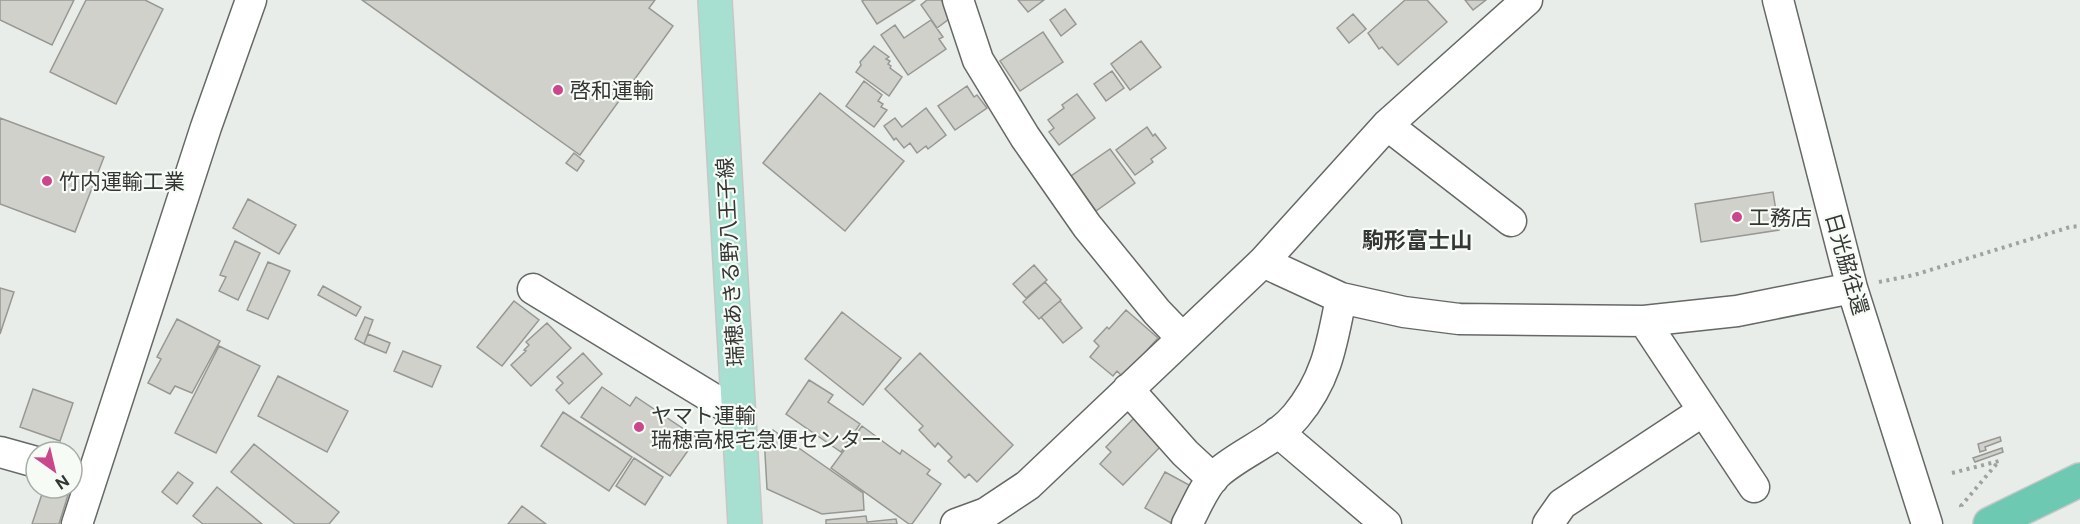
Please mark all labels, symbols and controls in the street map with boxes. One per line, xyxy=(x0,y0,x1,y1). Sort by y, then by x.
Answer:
place label: 啓和運輸 xyxy=(570,78,654,103)
marker: 啓和運輸 xyxy=(551,83,565,97)
street label: 瑞穂あきる野八王子線 xyxy=(712,157,748,367)
place label: 竹内運輸工業 xyxy=(59,169,185,194)
marker: 竹内運輸工業 xyxy=(40,174,54,188)
place label: 工務店 xyxy=(1749,205,1812,230)
marker: 工務店 xyxy=(1730,210,1744,224)
street label: 日光脇往還 xyxy=(1821,210,1873,318)
district label: 駒形富士山 xyxy=(1362,227,1472,253)
place label: ヤマト運輸 瑞穂高根宅急便センター xyxy=(651,403,882,452)
marker: ヤマト運輸 瑞穂高根宅急便センター xyxy=(632,420,646,434)
north arrow xyxy=(24,440,84,500)
text: N xyxy=(52,471,73,493)

